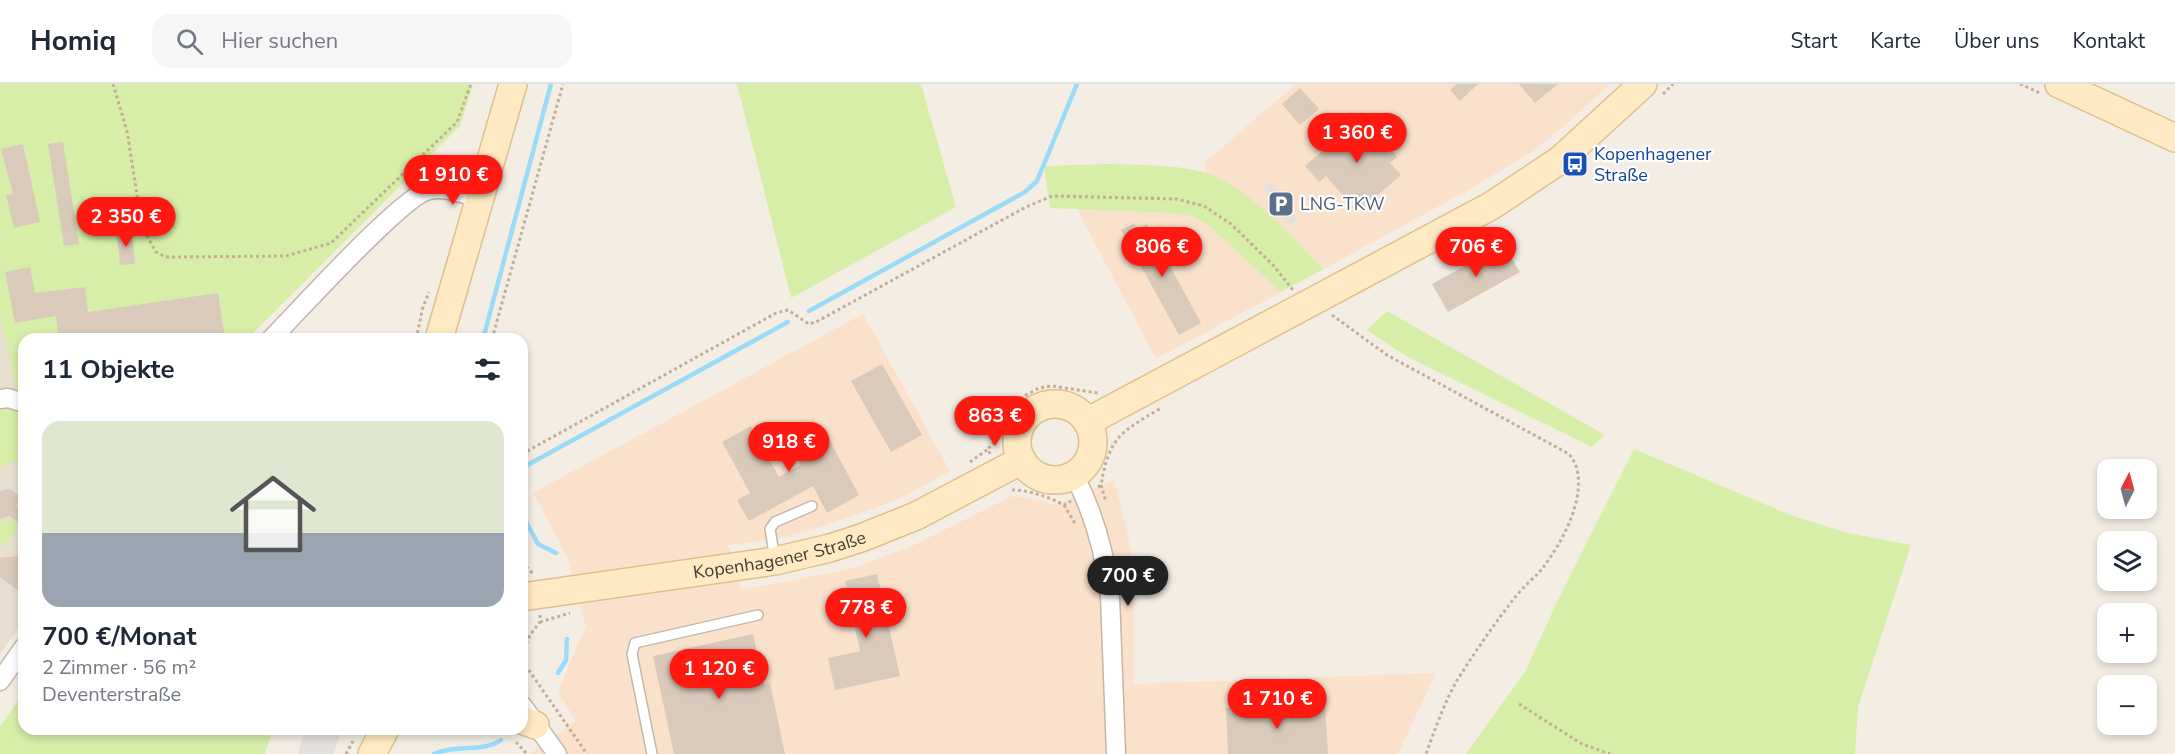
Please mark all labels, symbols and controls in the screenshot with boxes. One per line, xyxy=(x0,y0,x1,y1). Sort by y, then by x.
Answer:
search box xyxy=(152,14,572,68)
text: Homiq xyxy=(30,22,116,60)
icon: search xyxy=(173,25,206,58)
text: Hier suchen xyxy=(221,26,338,56)
text: Start xyxy=(1790,27,1837,55)
text: Karte xyxy=(1870,27,1921,55)
text: Über uns xyxy=(1954,27,2039,55)
text: Kontakt xyxy=(2072,27,2145,55)
pin: 1 360 € xyxy=(1302,113,1412,164)
text: 1 360 € xyxy=(1322,119,1392,146)
place label: Kopenhagener Straße xyxy=(1594,142,1712,187)
bus stop icon: Kopenhagener Straße xyxy=(1560,149,1590,179)
pin: 1 910 € xyxy=(398,155,508,206)
text: 1 910 € xyxy=(418,161,488,188)
parking icon: LNG-TKW xyxy=(1266,189,1296,219)
place label: LNG-TKW xyxy=(1300,192,1385,216)
pin: 2 350 € xyxy=(71,197,181,248)
text: 2 350 € xyxy=(91,203,161,230)
pin: 806 € xyxy=(1120,227,1204,278)
pin: 706 € xyxy=(1434,227,1518,278)
text: 806 € xyxy=(1135,233,1189,260)
text: 706 € xyxy=(1449,233,1503,260)
text: 11 Objekte xyxy=(42,352,175,387)
icon: filters xyxy=(471,353,504,386)
pin: 863 € xyxy=(953,396,1037,447)
text: 863 € xyxy=(968,402,1022,429)
pin: 918 € xyxy=(747,422,831,473)
text: 918 € xyxy=(762,428,816,455)
north arrow xyxy=(2097,459,2157,519)
map controls xyxy=(2097,459,2157,735)
icon: home xyxy=(219,460,327,568)
street label: Kopenhagener Straße xyxy=(692,525,869,585)
button: layers xyxy=(2097,531,2157,591)
pin: 700 € xyxy=(1086,556,1170,607)
text: 700 € xyxy=(1101,562,1155,589)
pin: 778 € xyxy=(824,588,908,639)
text: 778 € xyxy=(839,594,893,621)
button: + xyxy=(2097,603,2157,663)
text: 700 €/Monat xyxy=(42,619,197,654)
pin: 1 120 € xyxy=(664,649,774,700)
text: 2 Zimmer · 56 m² xyxy=(42,654,196,681)
text: 1 120 € xyxy=(684,655,754,682)
button: − xyxy=(2097,675,2157,735)
pin: 1 710 € xyxy=(1222,679,1332,730)
text: Deventerstraße xyxy=(42,681,181,708)
text: 1 710 € xyxy=(1242,685,1312,712)

